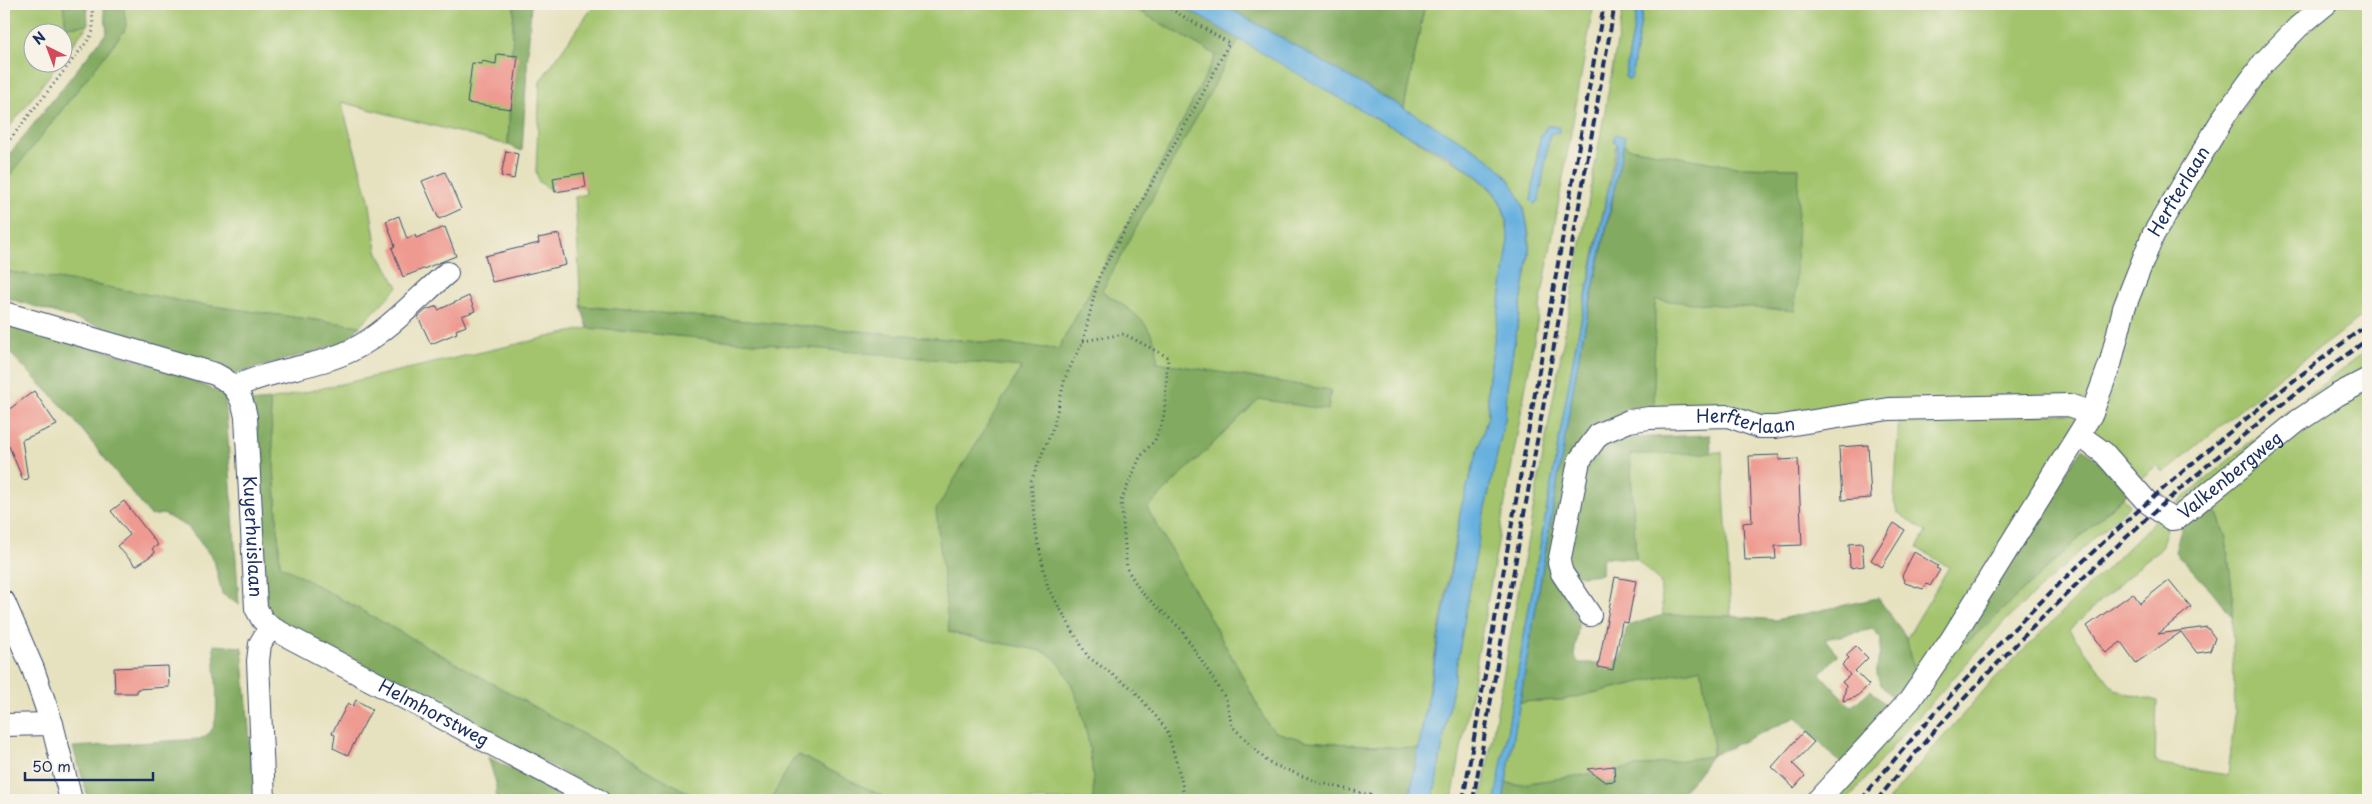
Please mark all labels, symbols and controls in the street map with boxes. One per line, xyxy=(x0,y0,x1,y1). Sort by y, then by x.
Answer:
north arrow xyxy=(22,22,72,72)
text: N xyxy=(28,26,50,49)
street label: Herfterlaan xyxy=(2140,140,2215,241)
street label: Herfterlaan xyxy=(1696,401,1797,439)
street label: Valkenbergweg xyxy=(2171,424,2288,525)
street label: Kuyerhuislaan xyxy=(237,475,270,598)
street label: Helmhorstweg xyxy=(374,672,495,752)
scale bar xyxy=(25,749,152,781)
text: 50 m xyxy=(32,754,71,777)

